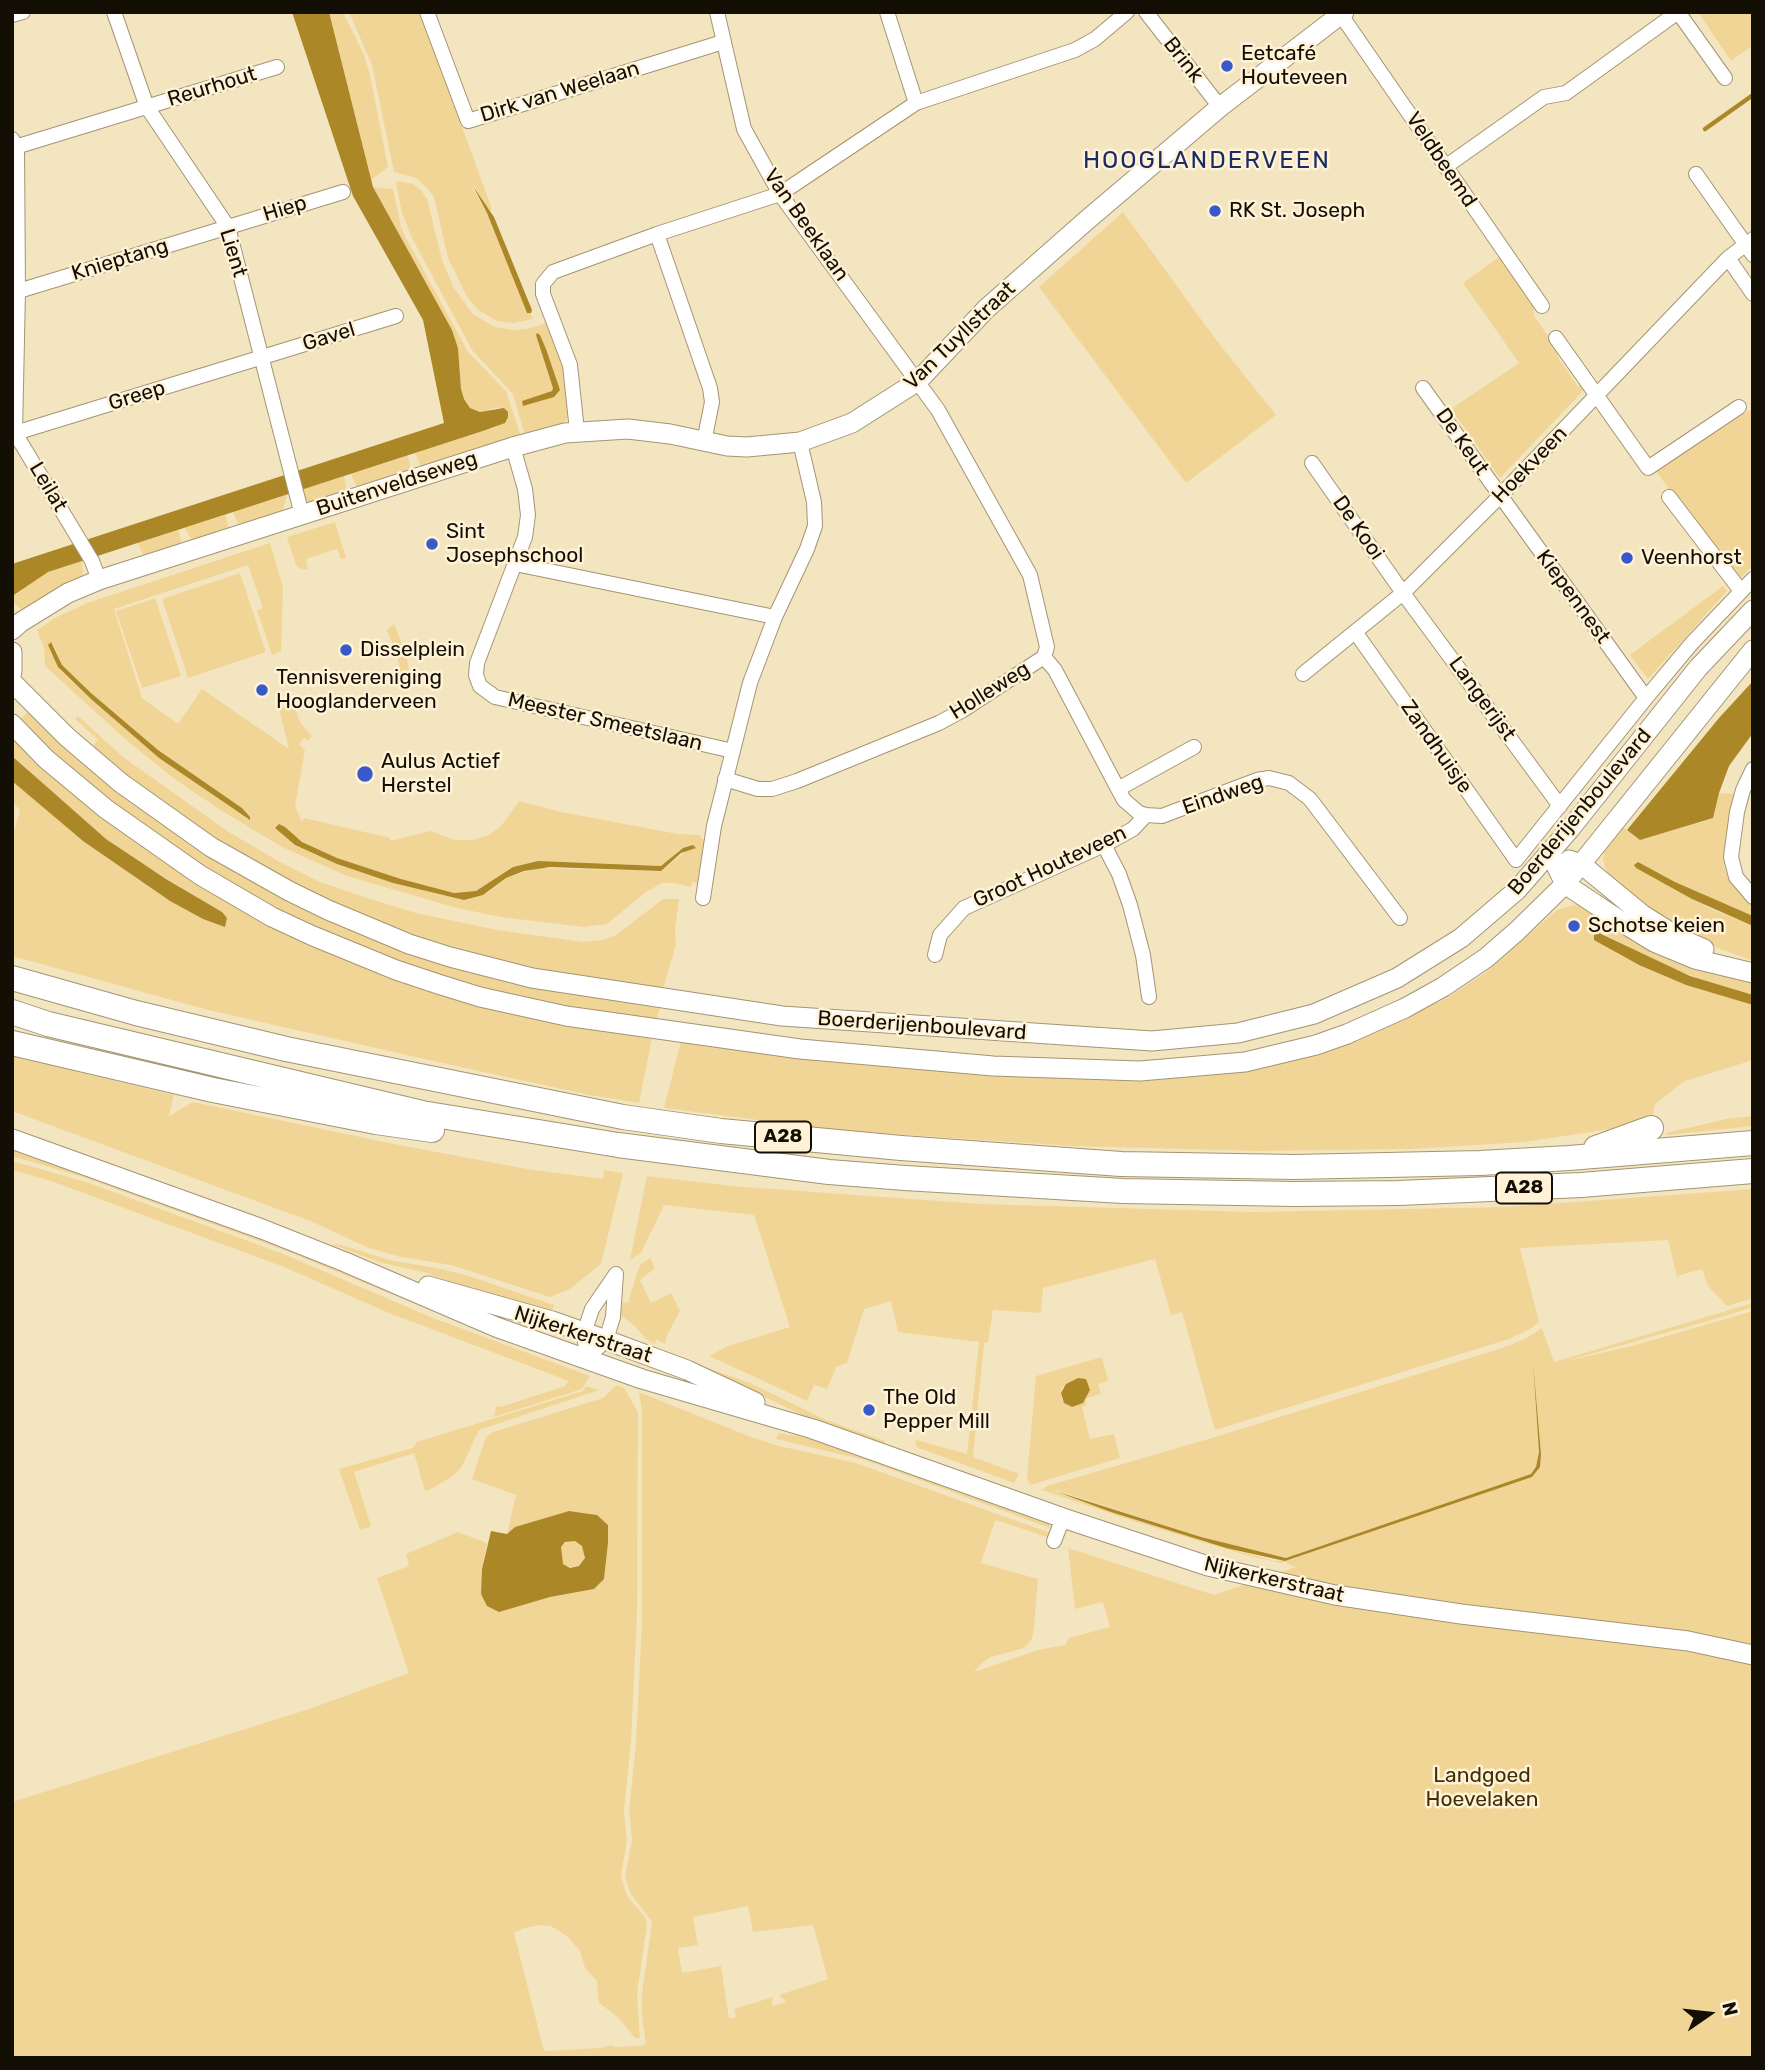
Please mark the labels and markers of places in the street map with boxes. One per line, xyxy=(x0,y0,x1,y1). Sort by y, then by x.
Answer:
place label: Eetcafé Houteveen xyxy=(1241,41,1348,91)
marker: Eetcafé Houteveen xyxy=(1219,58,1235,74)
place label: RK St. Joseph xyxy=(1229,198,1365,224)
marker: RK St. Joseph xyxy=(1207,203,1223,219)
place label: Sint Josephschool xyxy=(446,519,583,569)
marker: Sint Josephschool xyxy=(424,536,440,552)
place label: Veenhorst xyxy=(1641,545,1742,571)
marker: Veenhorst xyxy=(1619,550,1635,566)
place label: Disselplein xyxy=(360,637,465,663)
marker: Disselplein xyxy=(338,642,354,658)
place label: Tennisvereniging Hooglanderveen xyxy=(276,665,442,715)
marker: Tennisvereniging Hooglanderveen xyxy=(254,682,270,698)
place label: Aulus Actief Herstel xyxy=(381,749,500,799)
marker: Aulus Actief Herstel xyxy=(355,764,375,784)
place label: Schotse keien xyxy=(1588,913,1725,939)
marker: Schotse keien xyxy=(1566,918,1582,934)
place label: The Old Pepper Mill xyxy=(883,1385,990,1435)
marker: The Old Pepper Mill xyxy=(861,1402,877,1418)

